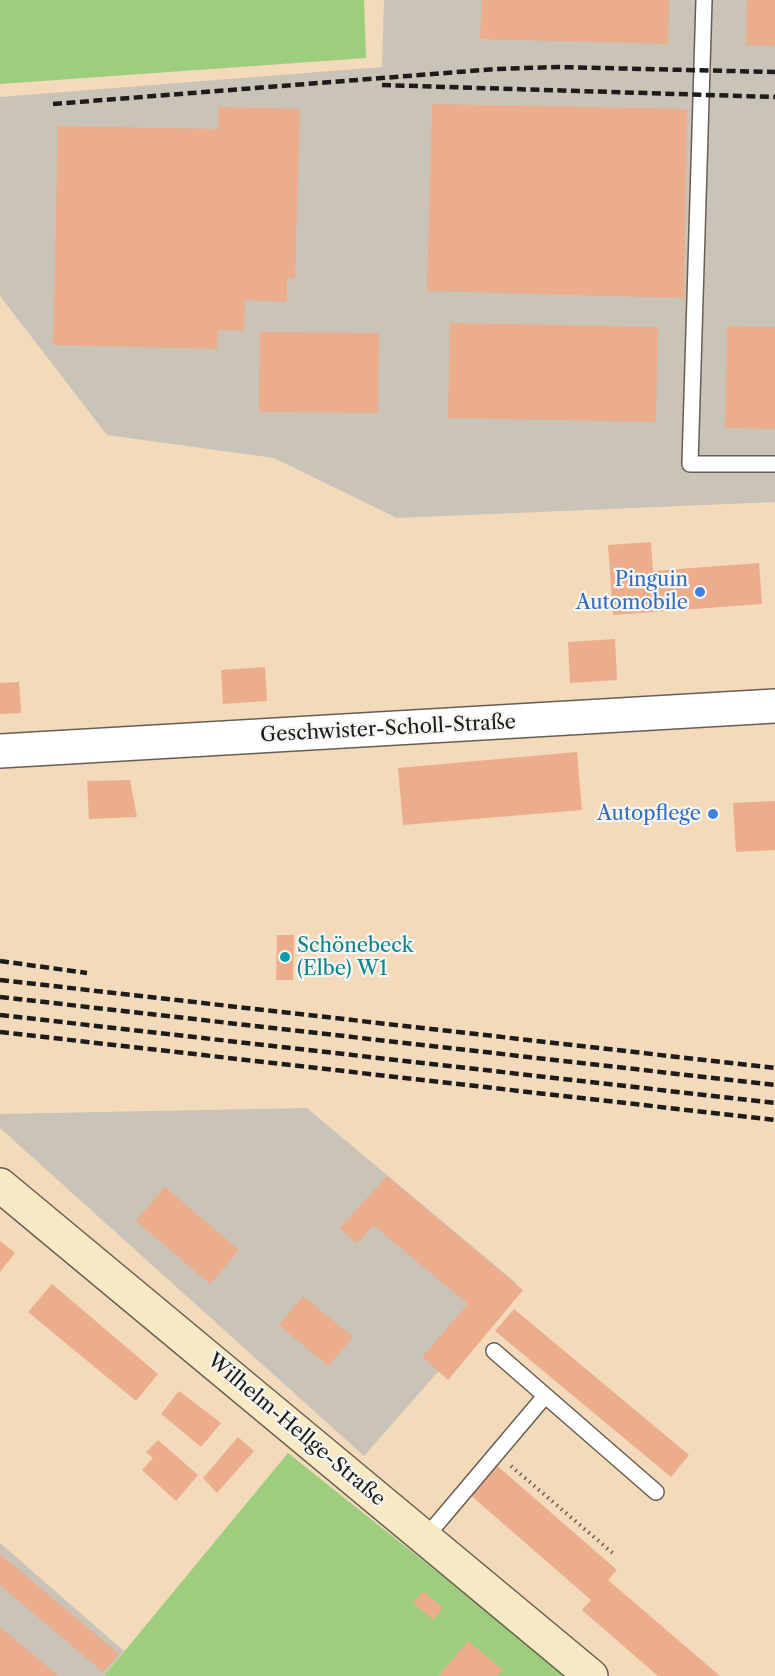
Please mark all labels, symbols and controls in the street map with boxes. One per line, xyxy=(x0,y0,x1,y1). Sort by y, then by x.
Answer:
place label: Pinguin Automobile xyxy=(576,568,688,615)
marker: Pinguin Automobile xyxy=(693,585,707,599)
street label: Geschwister-Scholl-Straße xyxy=(259,710,517,748)
place label: Autopflege xyxy=(597,802,701,826)
marker: Autopflege xyxy=(706,807,720,821)
place label: Schönebeck (Elbe) W1 xyxy=(297,934,413,981)
marker: Schönebeck (Elbe) W1 xyxy=(278,950,292,964)
street label: Wilhelm-Hellge-Straße xyxy=(202,1349,390,1511)

